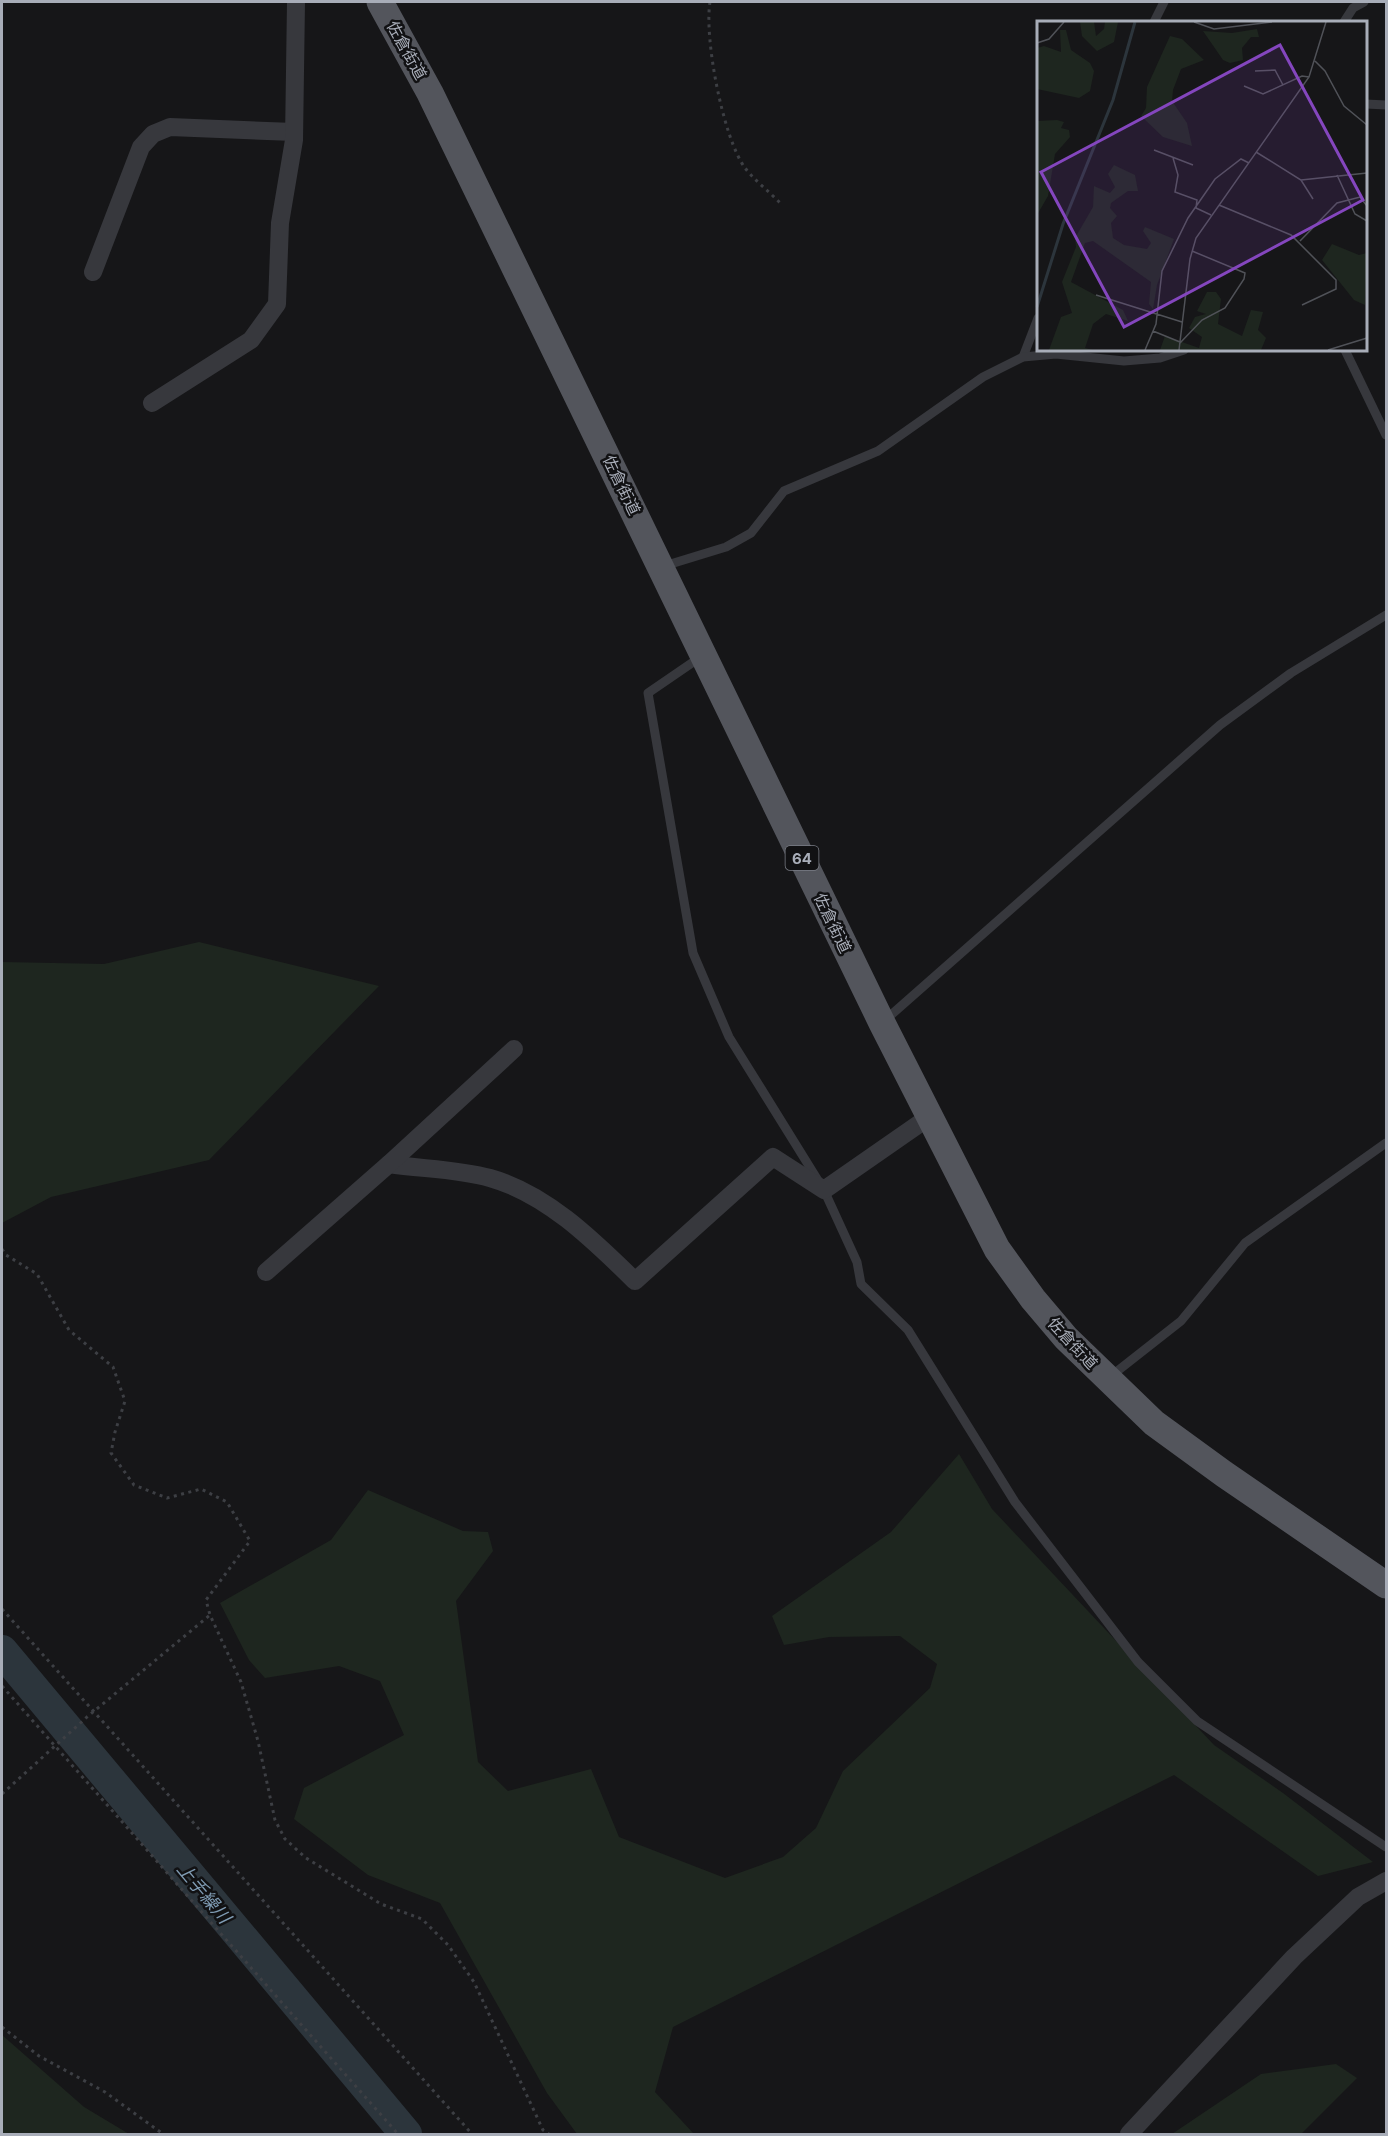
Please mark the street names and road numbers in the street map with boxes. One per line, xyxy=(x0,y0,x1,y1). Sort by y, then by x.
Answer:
street label: 佐倉街道 xyxy=(383,17,431,83)
street label: 佐倉街道 xyxy=(599,452,645,518)
road number: 64 xyxy=(786,846,818,870)
street label: 佐倉街道 xyxy=(810,890,856,956)
street label: 佐倉街道 xyxy=(1044,1313,1102,1373)

